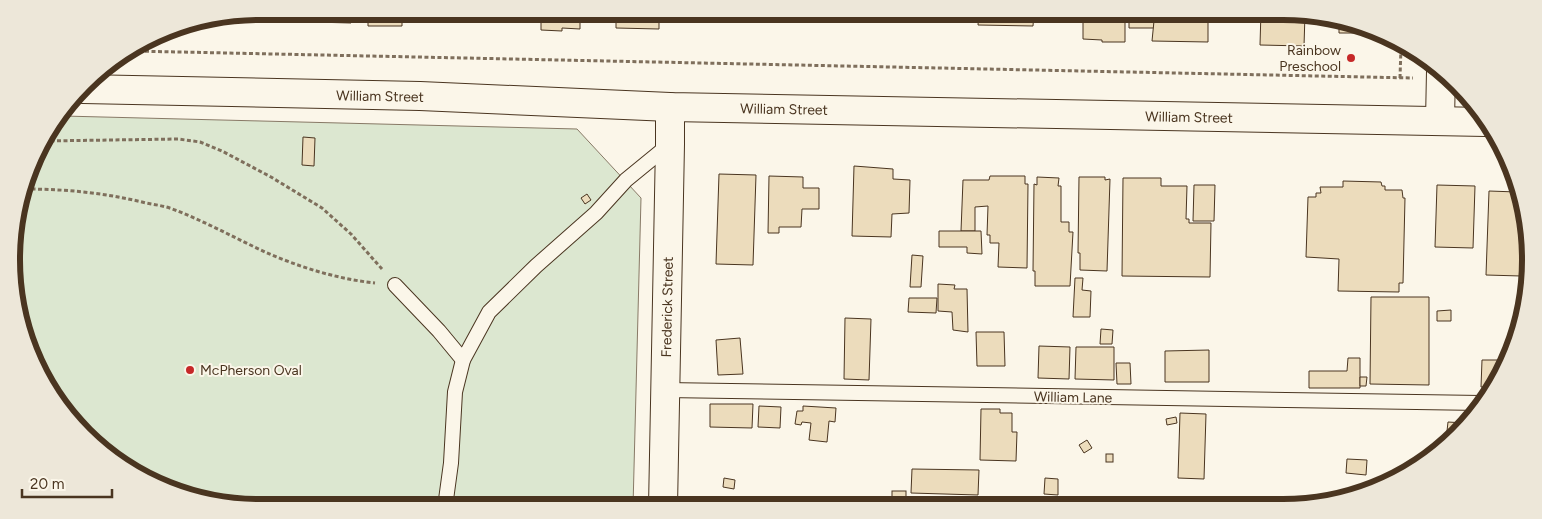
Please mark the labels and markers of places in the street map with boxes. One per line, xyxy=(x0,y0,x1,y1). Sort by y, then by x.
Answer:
place label: Rainbow Preschool xyxy=(1279,42,1341,75)
marker: Rainbow Preschool xyxy=(1345,52,1357,64)
place label: McPherson Oval xyxy=(200,362,302,379)
marker: McPherson Oval xyxy=(184,364,196,376)

